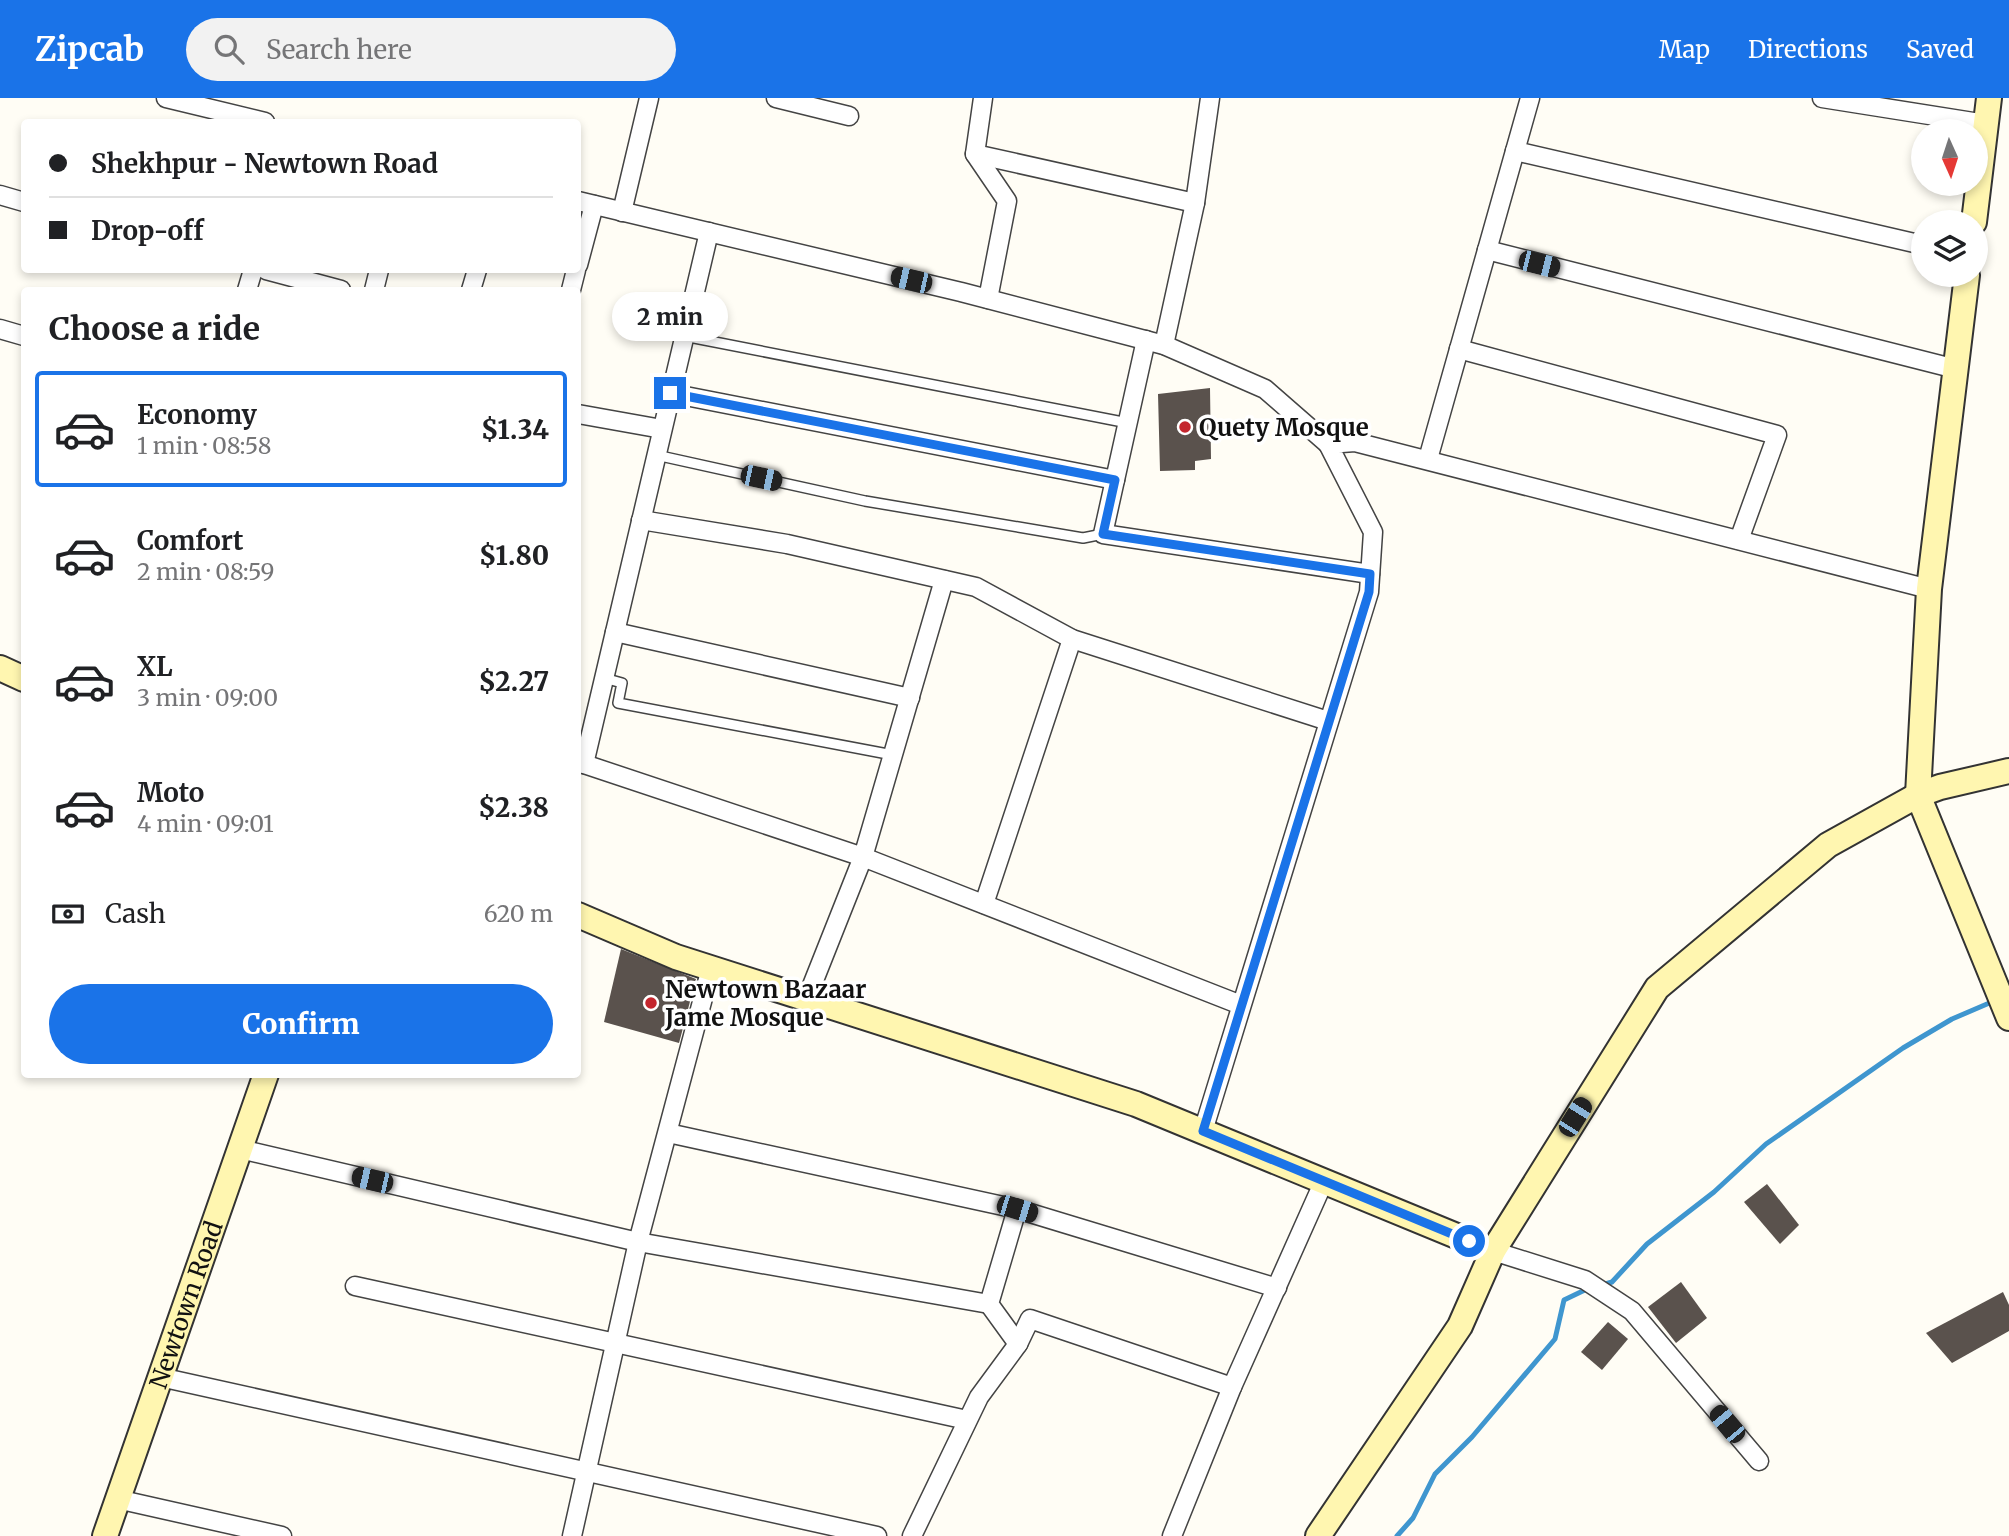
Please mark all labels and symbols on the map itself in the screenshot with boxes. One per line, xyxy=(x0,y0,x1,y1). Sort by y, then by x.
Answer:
north arrow xyxy=(1911,119,1988,196)
car xyxy=(1517,249,1562,279)
car xyxy=(889,265,934,295)
callout: 2 min xyxy=(612,292,728,341)
route end xyxy=(654,377,686,409)
place label: Quety Mosque xyxy=(1199,412,1369,443)
marker: Quety Mosque xyxy=(1177,419,1193,435)
car xyxy=(739,463,784,493)
place label: Newtown Bazaar Jame Mosque xyxy=(664,974,866,1033)
marker: Newtown Bazaar Jame Mosque xyxy=(643,995,659,1011)
car xyxy=(1555,1094,1596,1140)
car xyxy=(350,1165,395,1195)
car xyxy=(994,1193,1041,1225)
street label: Newtown Road xyxy=(142,1217,229,1393)
route start xyxy=(1453,1225,1485,1257)
car xyxy=(1706,1401,1749,1447)

